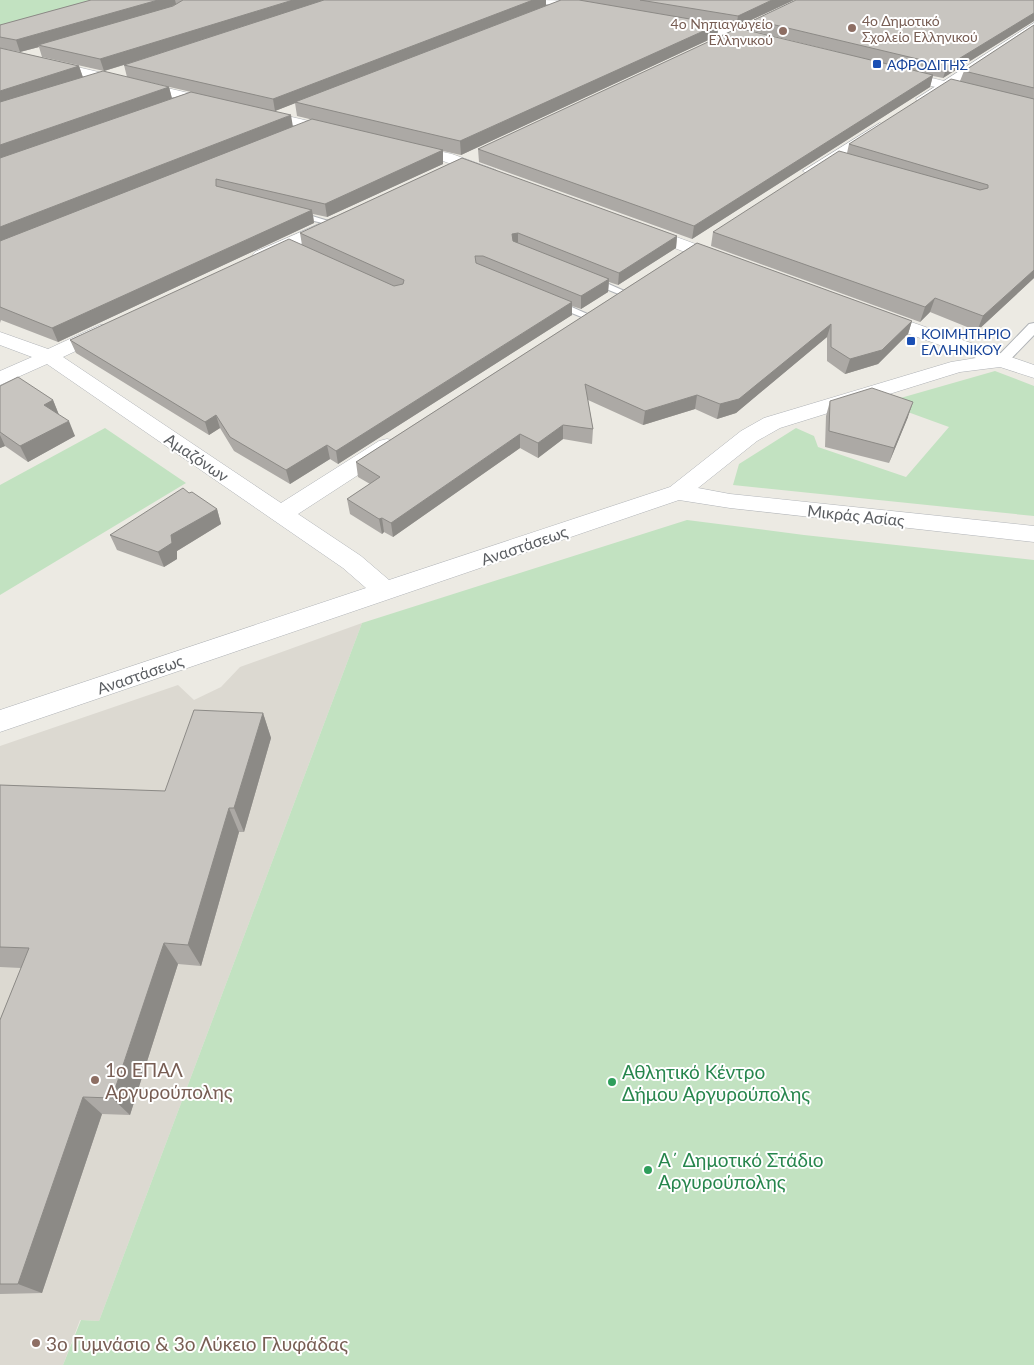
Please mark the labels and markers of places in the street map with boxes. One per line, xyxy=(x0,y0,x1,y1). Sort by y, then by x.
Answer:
place label: 4ο Δημοτικό Σχολείο Ελληνικού xyxy=(862,12,978,45)
place label: 4ο Νηπιαγωγείο Ελληνικού xyxy=(671,15,773,48)
marker: 4ο Δημοτικό Σχολείο Ελληνικού xyxy=(846,22,858,34)
marker: 4ο Νηπιαγωγείο Ελληνικού xyxy=(777,25,789,37)
place label: ΑΦΡΟΔΙΤΗΣ xyxy=(887,56,968,73)
marker: ΑΦΡΟΔΙΤΗΣ xyxy=(871,58,883,70)
place label: ΚΟΙΜΗΤΗΡΙΟ ΕΛΛΗΝΙΚΟΥ xyxy=(921,325,1011,358)
marker: ΚΟΙΜΗΤΗΡΙΟ ΕΛΛΗΝΙΚΟΥ xyxy=(905,335,917,347)
place label: 1o ΕΠΑΛ Αργυρούπολης xyxy=(105,1058,233,1103)
place label: Αθλητικό Κέντρο Δήμου Αργυρούπολης xyxy=(622,1060,810,1105)
marker: 1o ΕΠΑΛ Αργυρούπολης xyxy=(89,1074,101,1086)
marker: Αθλητικό Κέντρο Δήμου Αργυρούπολης xyxy=(606,1076,618,1088)
place label: Α΄ Δημοτικό Στάδιο Αργυρούπολης xyxy=(658,1148,824,1193)
marker: Α΄ Δημοτικό Στάδιο Αργυρούπολης xyxy=(642,1164,654,1176)
place label: 3ο Γυμνάσιο & 3ο Λύκειο Γλυφάδας xyxy=(46,1332,348,1355)
marker: 3ο Γυμνάσιο & 3ο Λύκειο Γλυφάδας xyxy=(30,1337,42,1349)

